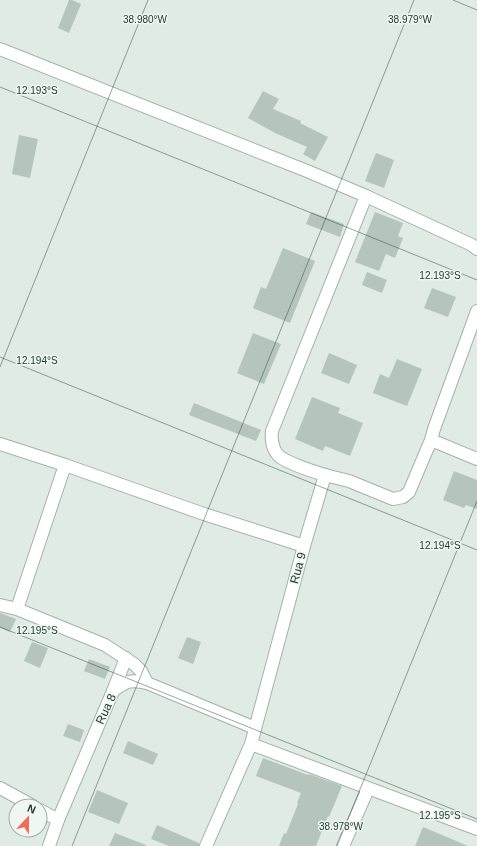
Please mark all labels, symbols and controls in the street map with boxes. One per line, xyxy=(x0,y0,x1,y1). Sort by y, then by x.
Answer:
text: 38.980°W xyxy=(123,14,168,25)
text: 38.979°W xyxy=(388,14,433,25)
text: 12.193°S xyxy=(16,85,58,96)
text: 12.193°S xyxy=(419,270,461,281)
text: 12.194°S xyxy=(16,355,58,366)
text: 12.194°S xyxy=(419,540,461,551)
street label: Rua 9 xyxy=(287,550,309,585)
text: 12.195°S xyxy=(16,625,58,636)
street label: Rua 8 xyxy=(93,691,119,726)
north arrow xyxy=(8,798,48,838)
text: N xyxy=(26,802,38,816)
text: 12.195°S xyxy=(419,810,461,821)
text: 38.978°W xyxy=(319,821,364,832)

